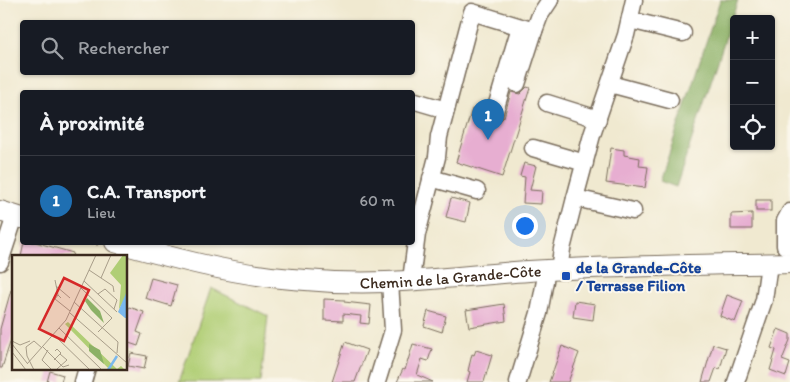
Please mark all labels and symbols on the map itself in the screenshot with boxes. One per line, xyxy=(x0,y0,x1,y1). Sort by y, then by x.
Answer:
pin: 1 xyxy=(472,99,504,140)
your location xyxy=(512,213,538,239)
inset map xyxy=(12,255,128,370)
place label: de la Grande-Côte / Terrasse Filion xyxy=(575,258,702,295)
street label: Chemin de la Grande-Côte xyxy=(360,261,542,292)
marker: de la Grande-Côte / Terrasse Filion xyxy=(560,270,572,282)

